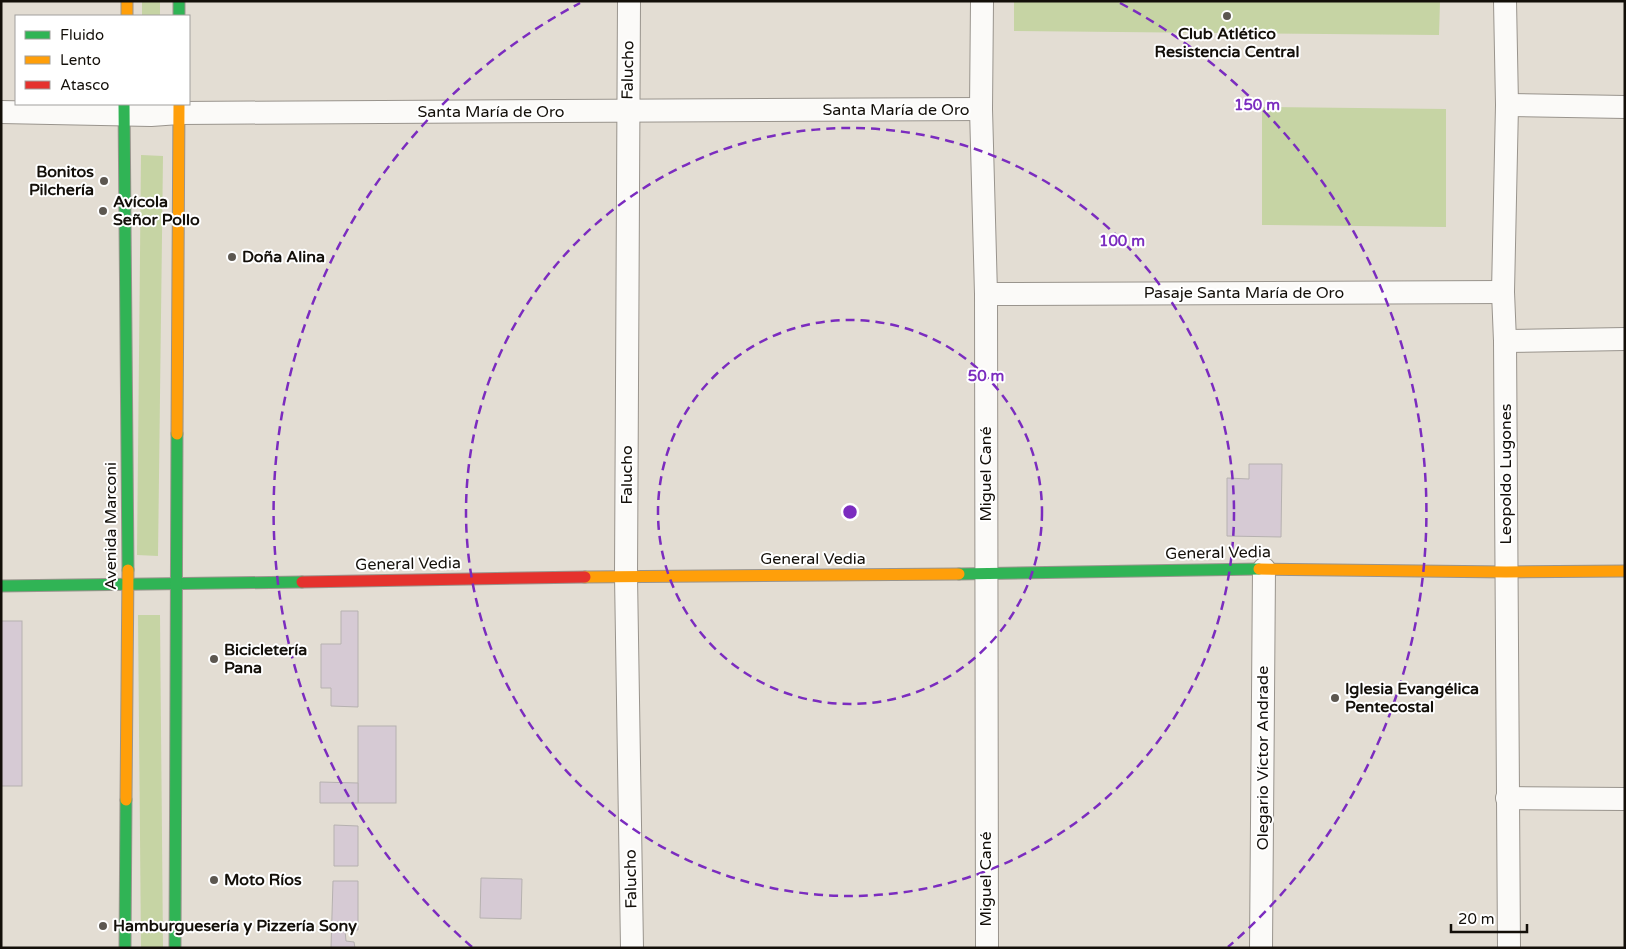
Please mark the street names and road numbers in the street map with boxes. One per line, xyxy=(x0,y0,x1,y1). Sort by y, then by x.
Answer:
street label: Falucho xyxy=(617,40,639,100)
street label: Santa María de Oro xyxy=(822,100,970,120)
street label: Santa María de Oro xyxy=(417,102,565,122)
street label: Pasaje Santa María de Oro xyxy=(1144,283,1344,303)
street label: Leopoldo Lugones xyxy=(1496,403,1516,545)
street label: Miguel Cané xyxy=(976,426,996,522)
street label: Falucho xyxy=(617,445,637,505)
street label: Avenida Marconi xyxy=(101,462,121,590)
street label: General Vedia xyxy=(1165,542,1271,564)
street label: General Vedia xyxy=(760,549,866,569)
street label: General Vedia xyxy=(355,553,461,575)
street label: Olegario Víctor Andrade xyxy=(1253,666,1273,850)
street label: Miguel Cané xyxy=(976,831,996,927)
street label: Falucho xyxy=(620,849,642,909)

